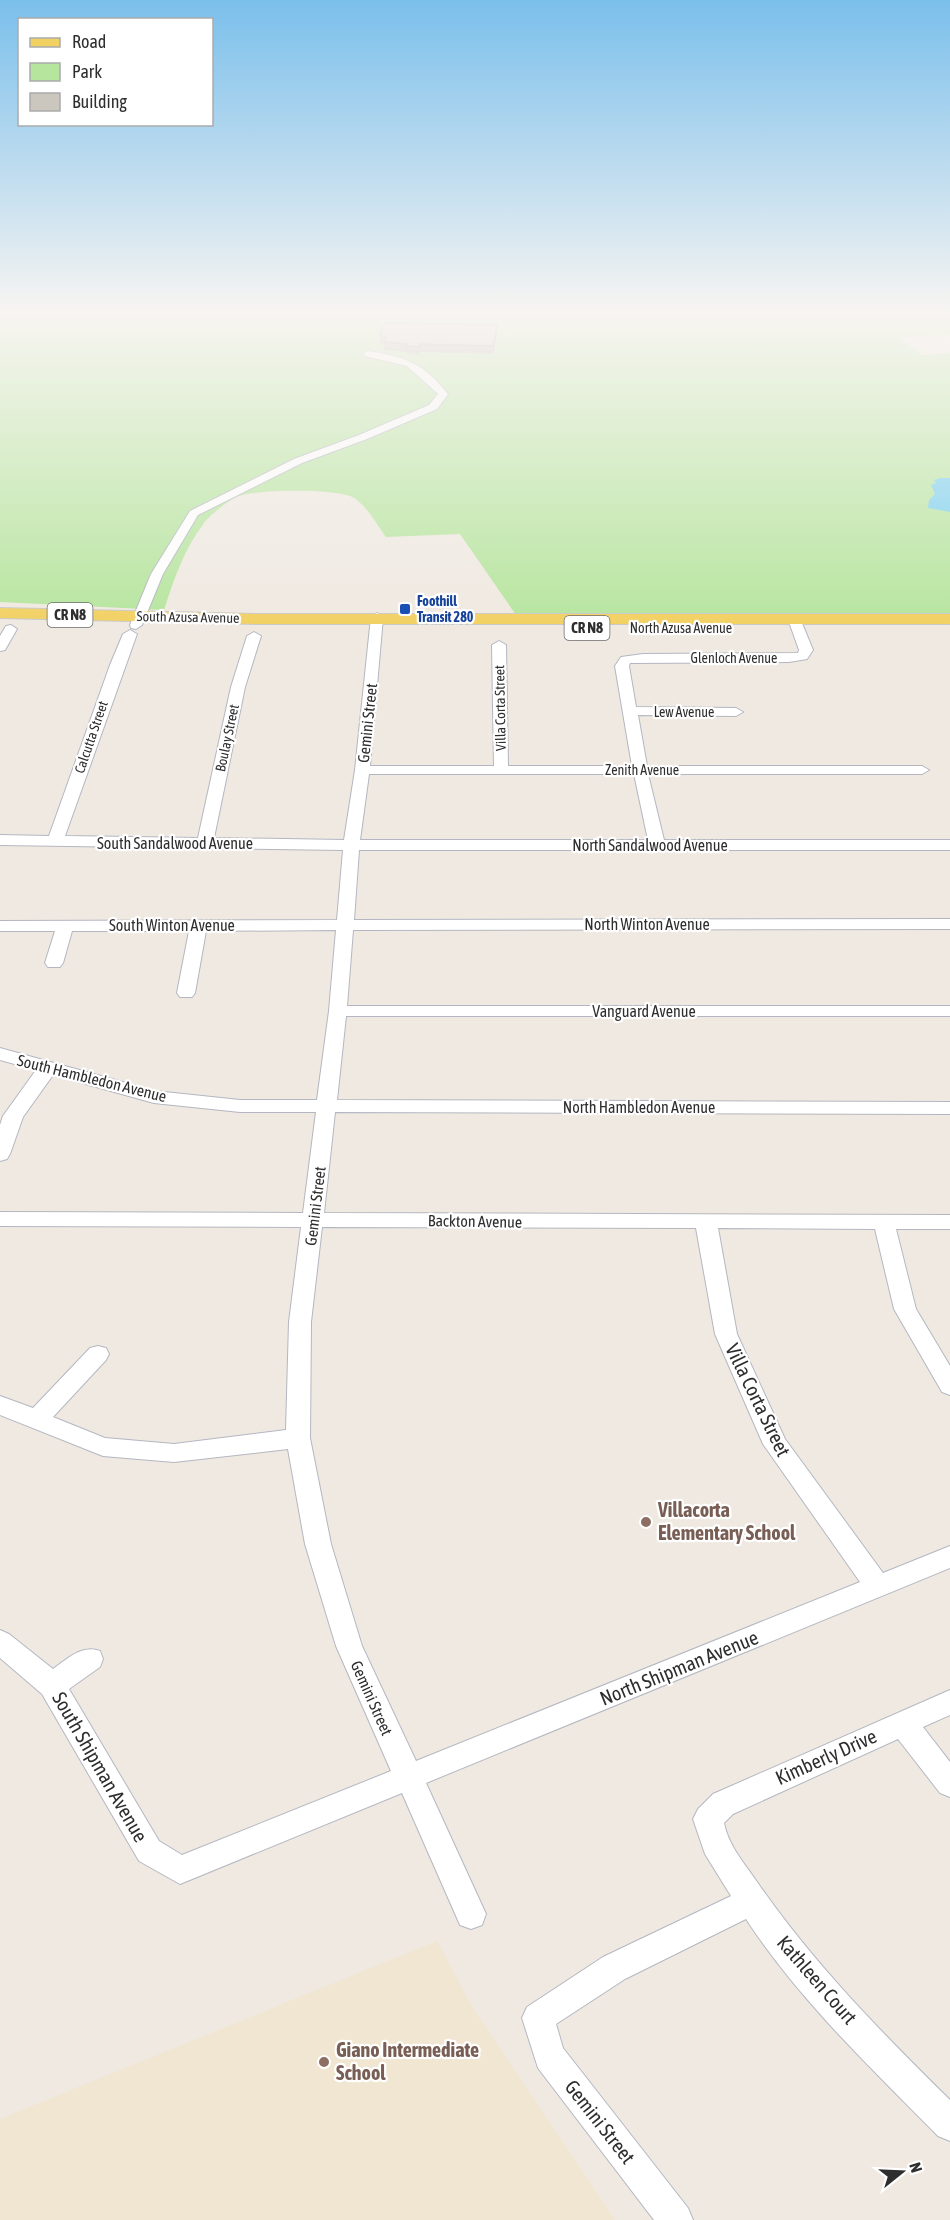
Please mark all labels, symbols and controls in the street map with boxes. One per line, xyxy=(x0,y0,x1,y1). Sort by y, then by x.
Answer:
legend xyxy=(18,18,213,126)
text: Road xyxy=(72,31,106,52)
text: Park xyxy=(72,61,102,82)
text: Building xyxy=(72,91,127,112)
place label: Foothill Transit 280 xyxy=(417,593,474,625)
marker: Foothill Transit 280 xyxy=(398,602,412,616)
road number: CR N8 xyxy=(48,603,92,627)
street label: South Azusa Avenue xyxy=(136,608,240,626)
road number: CR N8 xyxy=(564,616,610,640)
street label: North Azusa Avenue xyxy=(630,620,732,636)
street label: Glenloch Avenue xyxy=(691,650,777,666)
street label: Villa Corta Street xyxy=(491,665,509,751)
street label: Gemini Street xyxy=(354,682,380,764)
street label: Calcutta Street xyxy=(71,699,111,775)
street label: Boulay Street xyxy=(212,703,242,773)
street label: Lew Avenue xyxy=(654,704,714,720)
street label: Zenith Avenue xyxy=(605,762,679,778)
street label: South Sandalwood Avenue xyxy=(97,834,253,852)
street label: North Sandalwood Avenue xyxy=(572,836,728,854)
street label: North Winton Avenue xyxy=(584,915,710,933)
street label: South Winton Avenue xyxy=(109,916,235,934)
street label: Vanguard Avenue xyxy=(592,1002,696,1021)
street label: South Hambledon Avenue xyxy=(16,1051,168,1105)
street label: North Hambledon Avenue xyxy=(563,1098,715,1116)
street label: Gemini Street xyxy=(301,1165,329,1247)
street label: Backton Avenue xyxy=(428,1211,522,1231)
street label: Villa Corta Street xyxy=(721,1340,796,1460)
place label: Villacorta Elementary School xyxy=(657,1498,796,1544)
marker: Villacorta Elementary School xyxy=(639,1515,653,1529)
street label: North Shipman Avenue xyxy=(596,1625,761,1710)
street label: Gemini Street xyxy=(348,1658,397,1738)
street label: South Shipman Avenue xyxy=(48,1688,153,1846)
street label: Kimberly Drive xyxy=(772,1724,880,1789)
street label: Kathleen Court xyxy=(773,1931,862,2029)
place label: Giano Intermediate School xyxy=(336,2038,479,2084)
marker: Giano Intermediate School xyxy=(317,2055,331,2069)
street label: Gemini Street xyxy=(561,2075,640,2168)
north arrow xyxy=(872,2142,932,2202)
text: N xyxy=(906,2160,926,2175)

